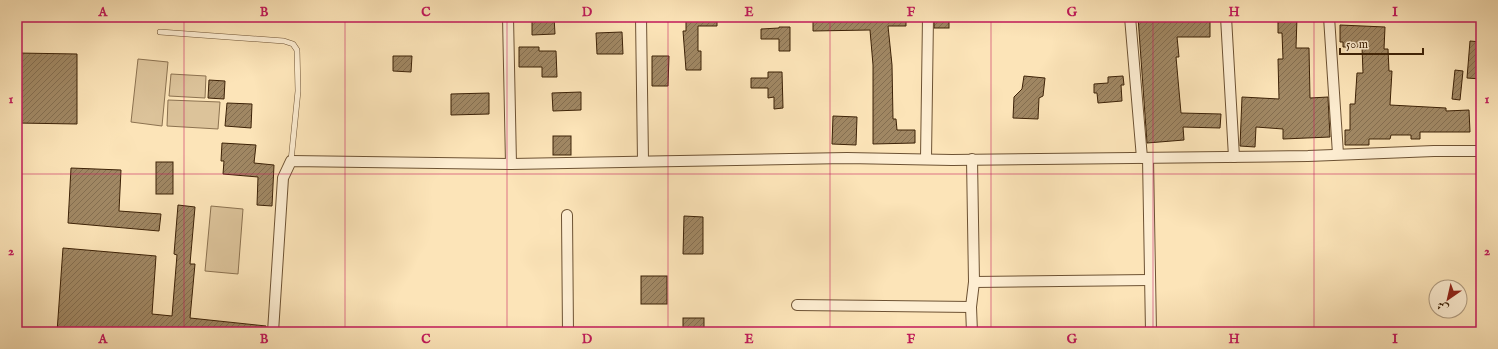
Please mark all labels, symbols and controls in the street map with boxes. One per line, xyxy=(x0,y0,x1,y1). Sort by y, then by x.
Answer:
text: A xyxy=(98,4,109,21)
text: B xyxy=(260,4,269,21)
text: C xyxy=(421,4,431,21)
text: D xyxy=(582,4,593,21)
text: E xyxy=(744,4,754,21)
text: F xyxy=(907,4,916,21)
text: G xyxy=(1067,4,1078,21)
text: H xyxy=(1228,4,1240,21)
text: I xyxy=(1392,4,1398,21)
scale bar xyxy=(1340,30,1423,56)
text: 50 m xyxy=(1346,37,1368,52)
text: 1 xyxy=(9,91,14,108)
text: 1 xyxy=(1485,91,1490,108)
text: 2 xyxy=(8,243,14,260)
text: 2 xyxy=(1484,243,1490,260)
north arrow xyxy=(1428,279,1468,319)
text: ش xyxy=(1434,298,1451,315)
text: A xyxy=(98,331,109,348)
text: B xyxy=(260,331,269,348)
text: C xyxy=(421,331,431,348)
text: D xyxy=(582,331,593,348)
text: E xyxy=(744,331,754,348)
text: F xyxy=(907,331,916,348)
text: G xyxy=(1067,331,1078,348)
text: H xyxy=(1228,331,1240,348)
text: I xyxy=(1392,331,1398,348)

